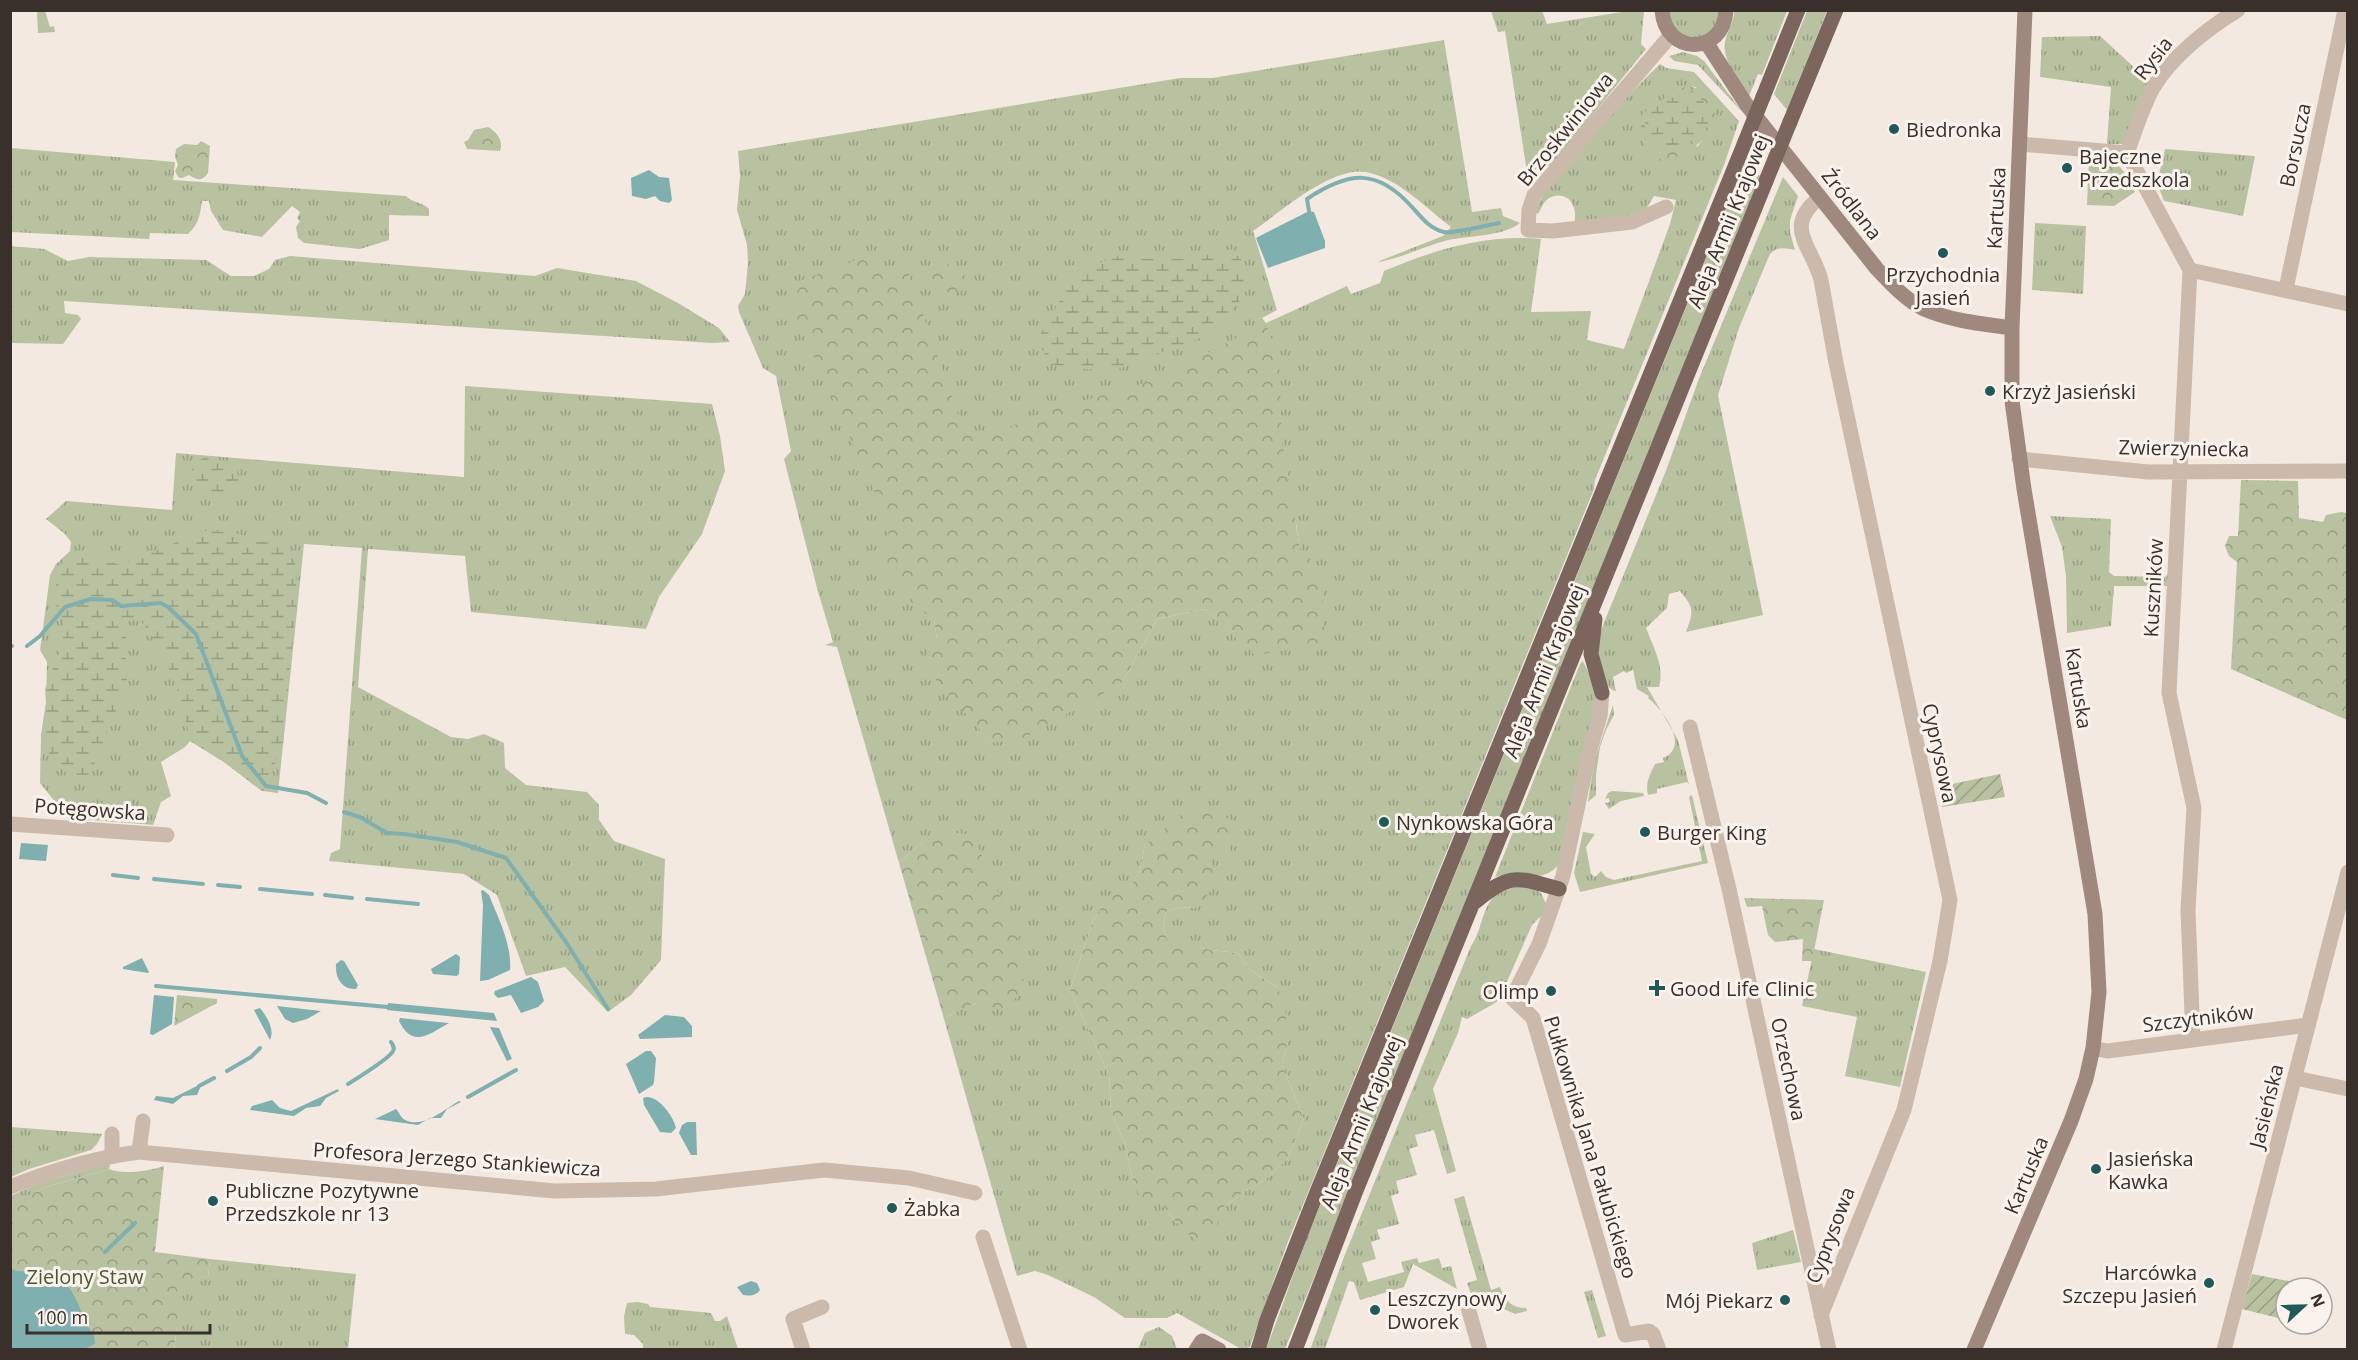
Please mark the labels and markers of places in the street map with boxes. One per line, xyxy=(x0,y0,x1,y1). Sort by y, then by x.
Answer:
place label: Biedronka xyxy=(1906,116,2002,143)
marker: Biedronka xyxy=(1887,122,1901,136)
place label: Bajeczne Przedszkola xyxy=(2079,143,2190,193)
marker: Bajeczne Przedszkola xyxy=(2060,161,2074,175)
marker: Przychodnia Jasień xyxy=(1936,246,1950,260)
place label: Przychodnia Jasień xyxy=(1886,261,2000,311)
place label: Krzyż Jasieński xyxy=(2002,378,2136,405)
marker: Krzyż Jasieński xyxy=(1983,384,1997,398)
place label: Nynkowska Góra xyxy=(1396,809,1554,836)
marker: Nynkowska Góra xyxy=(1377,815,1391,829)
place label: Burger King xyxy=(1657,819,1766,846)
marker: Burger King xyxy=(1638,825,1652,839)
place label: Good Life Clinic xyxy=(1670,975,1814,1002)
place label: Olimp xyxy=(1483,978,1539,1005)
marker: Good Life Clinic xyxy=(1648,979,1666,997)
marker: Olimp xyxy=(1544,984,1558,998)
place label: Jasieńska Kawka xyxy=(2106,1145,2194,1195)
marker: Jasieńska Kawka xyxy=(2089,1162,2103,1176)
place label: Publiczne Pozytywne Przedszkole nr 13 xyxy=(225,1177,419,1227)
marker: Publiczne Pozytywne Przedszkole nr 13 xyxy=(206,1194,220,1208)
place label: Żabka xyxy=(904,1195,960,1222)
marker: Żabka xyxy=(885,1201,899,1215)
place label: Harcówka Szczepu Jasień xyxy=(2062,1259,2197,1309)
marker: Harcówka Szczepu Jasień xyxy=(2202,1276,2216,1290)
place label: Leszczynowy Dworek xyxy=(1387,1285,1507,1335)
place label: Mój Piekarz xyxy=(1665,1287,1773,1314)
marker: Mój Piekarz xyxy=(1778,1293,1792,1307)
marker: Leszczynowy Dworek xyxy=(1368,1303,1382,1317)

